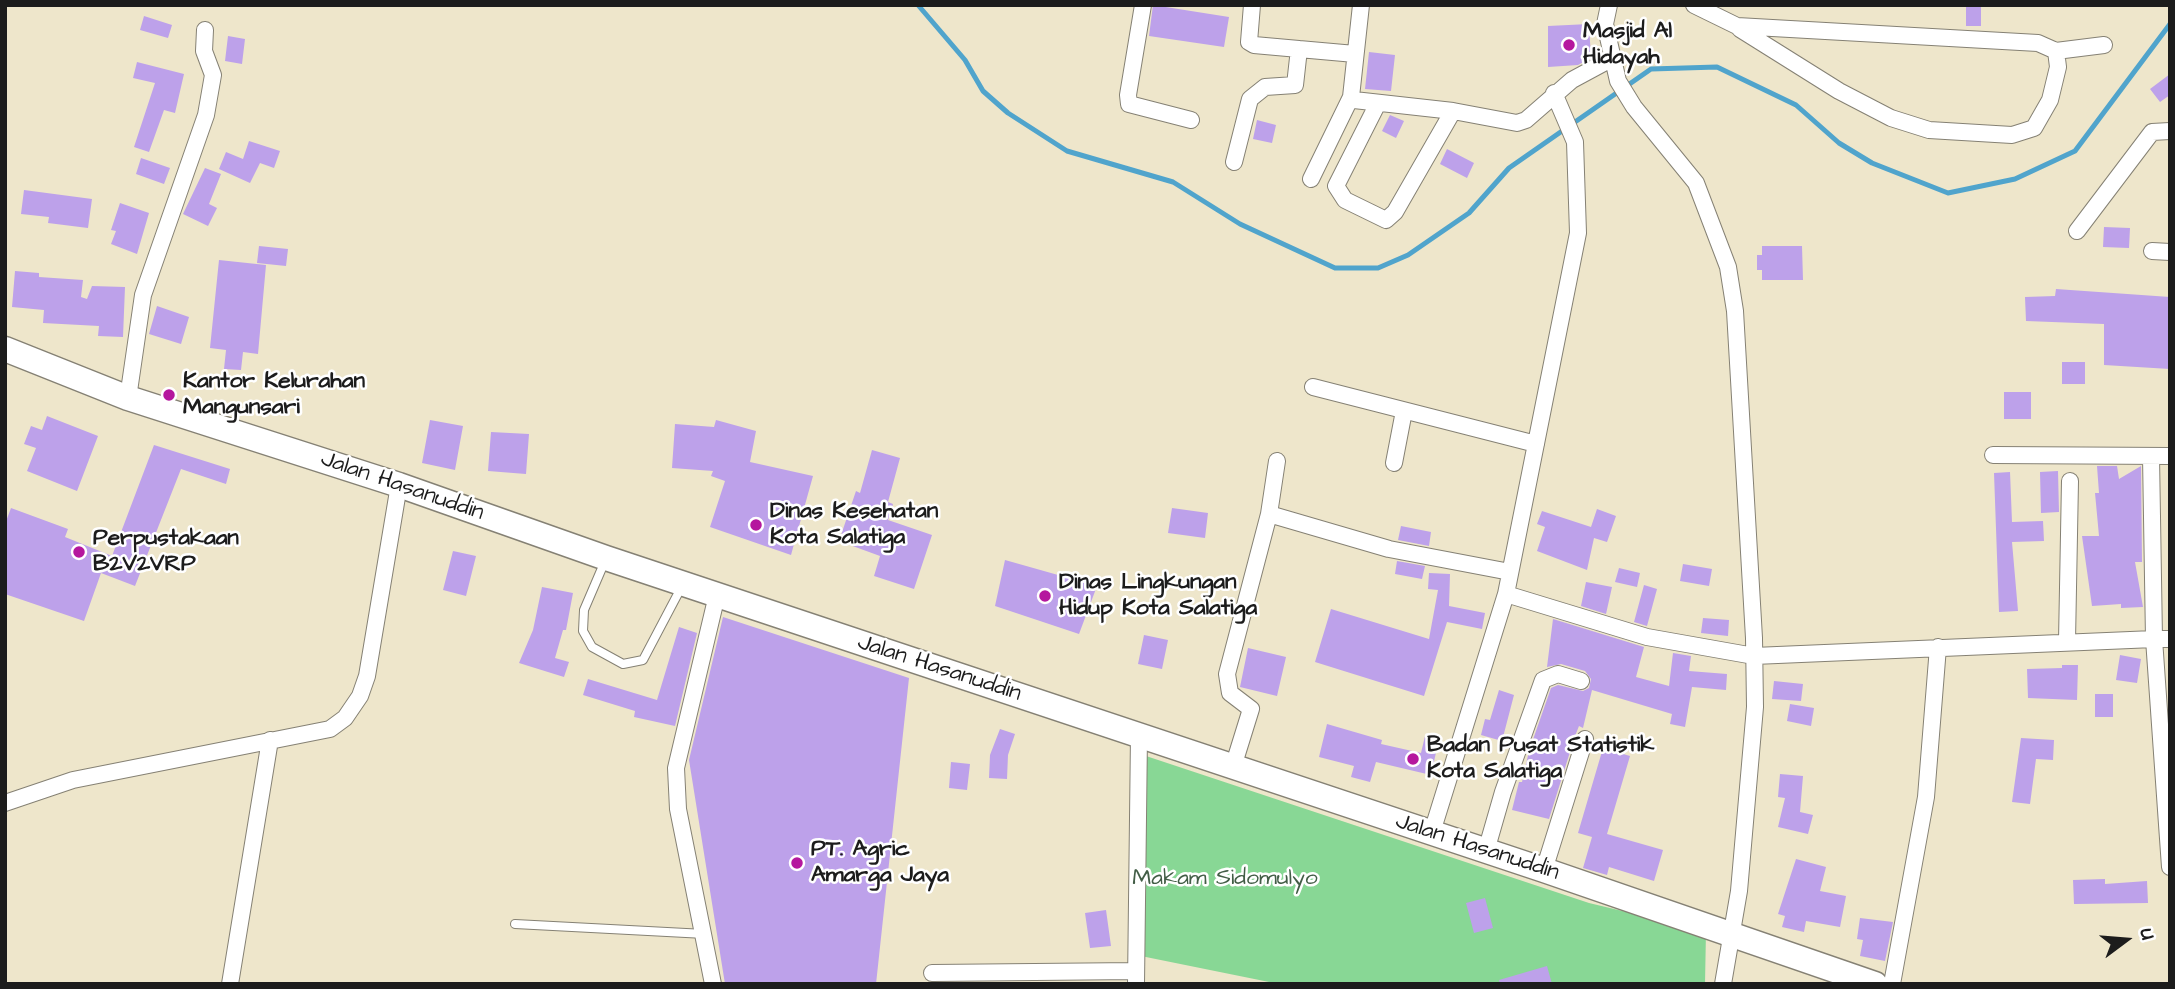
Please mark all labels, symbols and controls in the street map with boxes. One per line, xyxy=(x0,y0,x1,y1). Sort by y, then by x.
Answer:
place label: Masjid Al Hidayah xyxy=(1583,18,1672,72)
marker: Masjid Al Hidayah xyxy=(1561,37,1577,53)
place label: Kantor Kelurahan Mangunsari xyxy=(183,368,365,422)
marker: Kantor Kelurahan Mangunsari xyxy=(161,387,177,403)
street label: Jalan Hasanuddin xyxy=(317,446,487,528)
place label: Dinas Kesehatan Kota Salatiga xyxy=(770,498,938,552)
marker: Dinas Kesehatan Kota Salatiga xyxy=(748,517,764,533)
place label: Perpustakaan B2V2VRP xyxy=(93,525,239,579)
marker: Perpustakaan B2V2VRP xyxy=(71,544,87,560)
place label: Dinas Lingkungan Hidup Kota Salatiga xyxy=(1059,569,1257,623)
marker: Dinas Lingkungan Hidup Kota Salatiga xyxy=(1037,588,1053,604)
street label: Jalan Hasanuddin xyxy=(854,630,1024,708)
place label: Badan Pusat Statistik Kota Salatiga xyxy=(1427,732,1654,786)
marker: Badan Pusat Statistik Kota Salatiga xyxy=(1405,751,1421,767)
street label: Jalan Hasanuddin xyxy=(1392,809,1562,887)
place label: PT. Agric Amarga Jaya xyxy=(811,836,949,890)
marker: PT. Agric Amarga Jaya xyxy=(789,855,805,871)
park label: Makam Sidomulyo xyxy=(1132,865,1318,893)
north arrow xyxy=(2091,905,2161,975)
text: U xyxy=(2132,925,2161,943)

